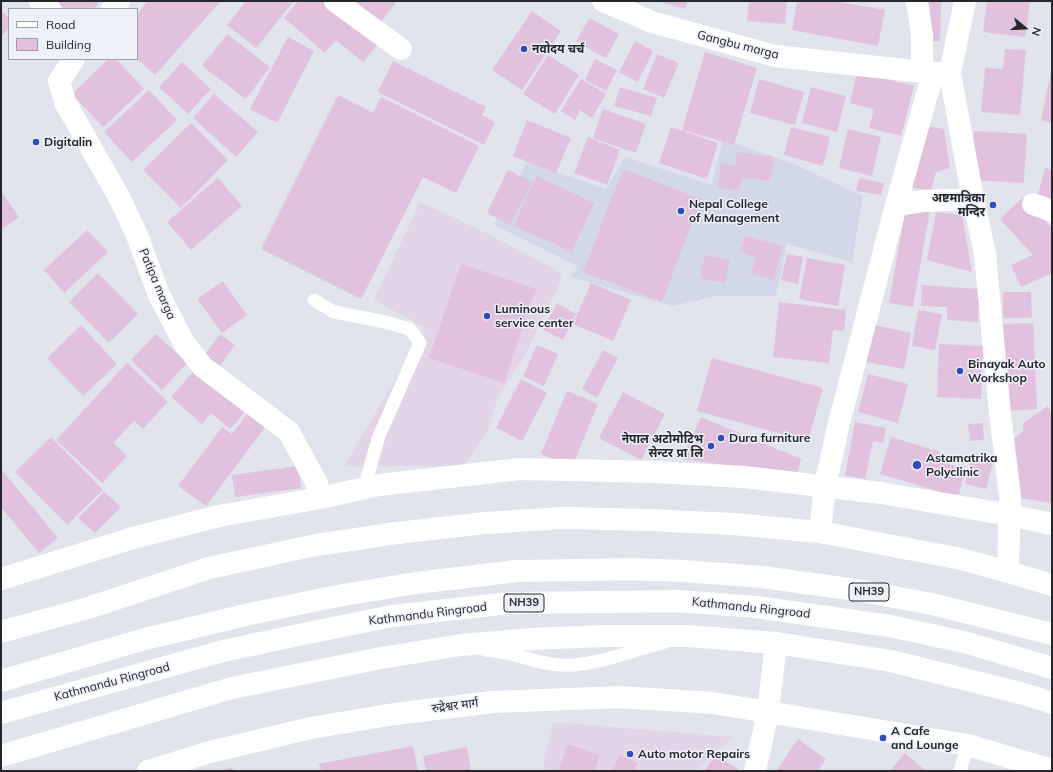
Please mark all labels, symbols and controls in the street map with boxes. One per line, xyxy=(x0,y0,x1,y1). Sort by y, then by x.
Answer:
legend xyxy=(8,8,138,60)
north arrow xyxy=(1005,8,1045,48)
text: Road xyxy=(46,17,75,32)
text: N xyxy=(1028,26,1044,38)
street label: Gangbu marga xyxy=(696,28,780,62)
text: Building xyxy=(46,37,91,52)
place label: नवोदय चर्च xyxy=(532,42,584,56)
marker: नवोदय चर्च xyxy=(519,44,529,54)
place label: Digitalin xyxy=(44,135,92,149)
marker: Digitalin xyxy=(31,137,41,147)
place label: अष्टमात्रिका मन्दिर xyxy=(932,191,985,219)
place label: Nepal College of Management xyxy=(689,197,779,225)
marker: अष्टमात्रिका मन्दिर xyxy=(988,200,998,210)
marker: Nepal College of Management xyxy=(676,206,686,216)
street label: Patipa marga xyxy=(136,246,178,322)
place label: Luminous service center xyxy=(495,302,574,330)
marker: Luminous service center xyxy=(482,311,492,321)
place label: Binayak Auto Workshop xyxy=(968,357,1046,385)
marker: Binayak Auto Workshop xyxy=(955,366,965,376)
place label: Dura furniture xyxy=(729,431,810,445)
place label: नेपाल अटोमोटिभ सेन्टर प्रा लि xyxy=(622,432,703,460)
marker: Dura furniture xyxy=(716,433,726,443)
marker: नेपाल अटोमोटिभ सेन्टर प्रा लि xyxy=(706,441,716,451)
place label: Astamatrika Polyclinic xyxy=(926,451,997,479)
marker: Astamatrika Polyclinic xyxy=(911,459,923,471)
road number: NH39 xyxy=(849,583,889,601)
road number: NH39 xyxy=(504,594,544,612)
street label: Kathmandu Ringroad xyxy=(691,595,811,621)
street label: Kathmandu Ringroad xyxy=(368,600,488,628)
street label: Kathmandu Ringroad xyxy=(53,660,171,704)
street label: रुद्रेश्वर मार्ग xyxy=(431,696,479,716)
place label: A Cafe and Lounge xyxy=(891,724,959,752)
marker: A Cafe and Lounge xyxy=(878,733,888,743)
place label: Auto motor Repairs xyxy=(638,747,750,761)
marker: Auto motor Repairs xyxy=(625,749,635,759)

